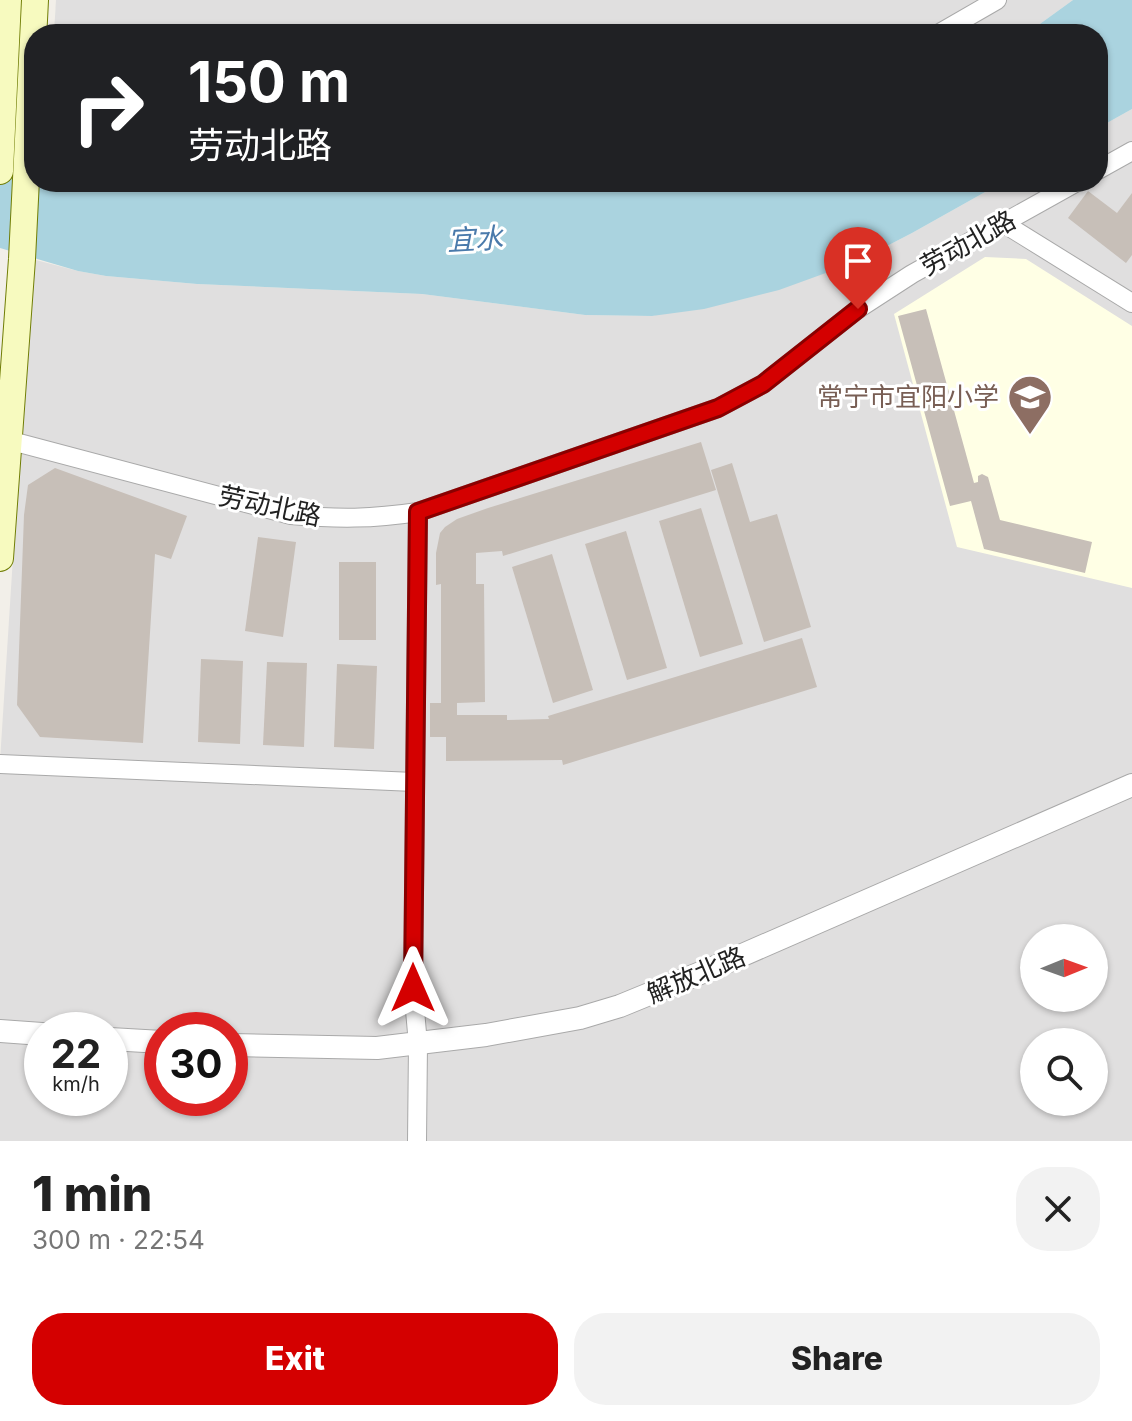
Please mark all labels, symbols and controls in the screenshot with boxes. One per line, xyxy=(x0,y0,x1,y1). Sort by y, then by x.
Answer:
text: 150 m xyxy=(188,48,350,116)
icon: right xyxy=(56,56,160,160)
text: 劳动北路 xyxy=(188,123,332,167)
street label: 劳动北路 xyxy=(915,204,1021,281)
water label: 宜水 xyxy=(446,220,506,257)
pin xyxy=(824,227,892,309)
icon: arrive xyxy=(836,239,880,283)
school or university icon: 常宁市宜阳小学 xyxy=(1006,373,1054,436)
place label: 常宁市宜阳小学 xyxy=(817,381,999,412)
street label: 劳动北路 xyxy=(216,480,324,531)
north arrow xyxy=(1020,924,1108,1012)
map controls xyxy=(1020,924,1108,1116)
street label: 解放北路 xyxy=(642,940,750,1009)
position arrow xyxy=(371,946,455,1030)
speed limit sign: 30 xyxy=(144,1012,248,1116)
button: search xyxy=(1020,1028,1108,1116)
text: 22 xyxy=(51,1029,101,1078)
text: km/h xyxy=(52,1072,100,1096)
text: 1 min xyxy=(32,1164,152,1223)
button: close xyxy=(1016,1167,1100,1251)
text: 300 m · 22:54 xyxy=(32,1224,205,1255)
button: Exit xyxy=(32,1313,558,1405)
button: Share xyxy=(574,1313,1100,1405)

